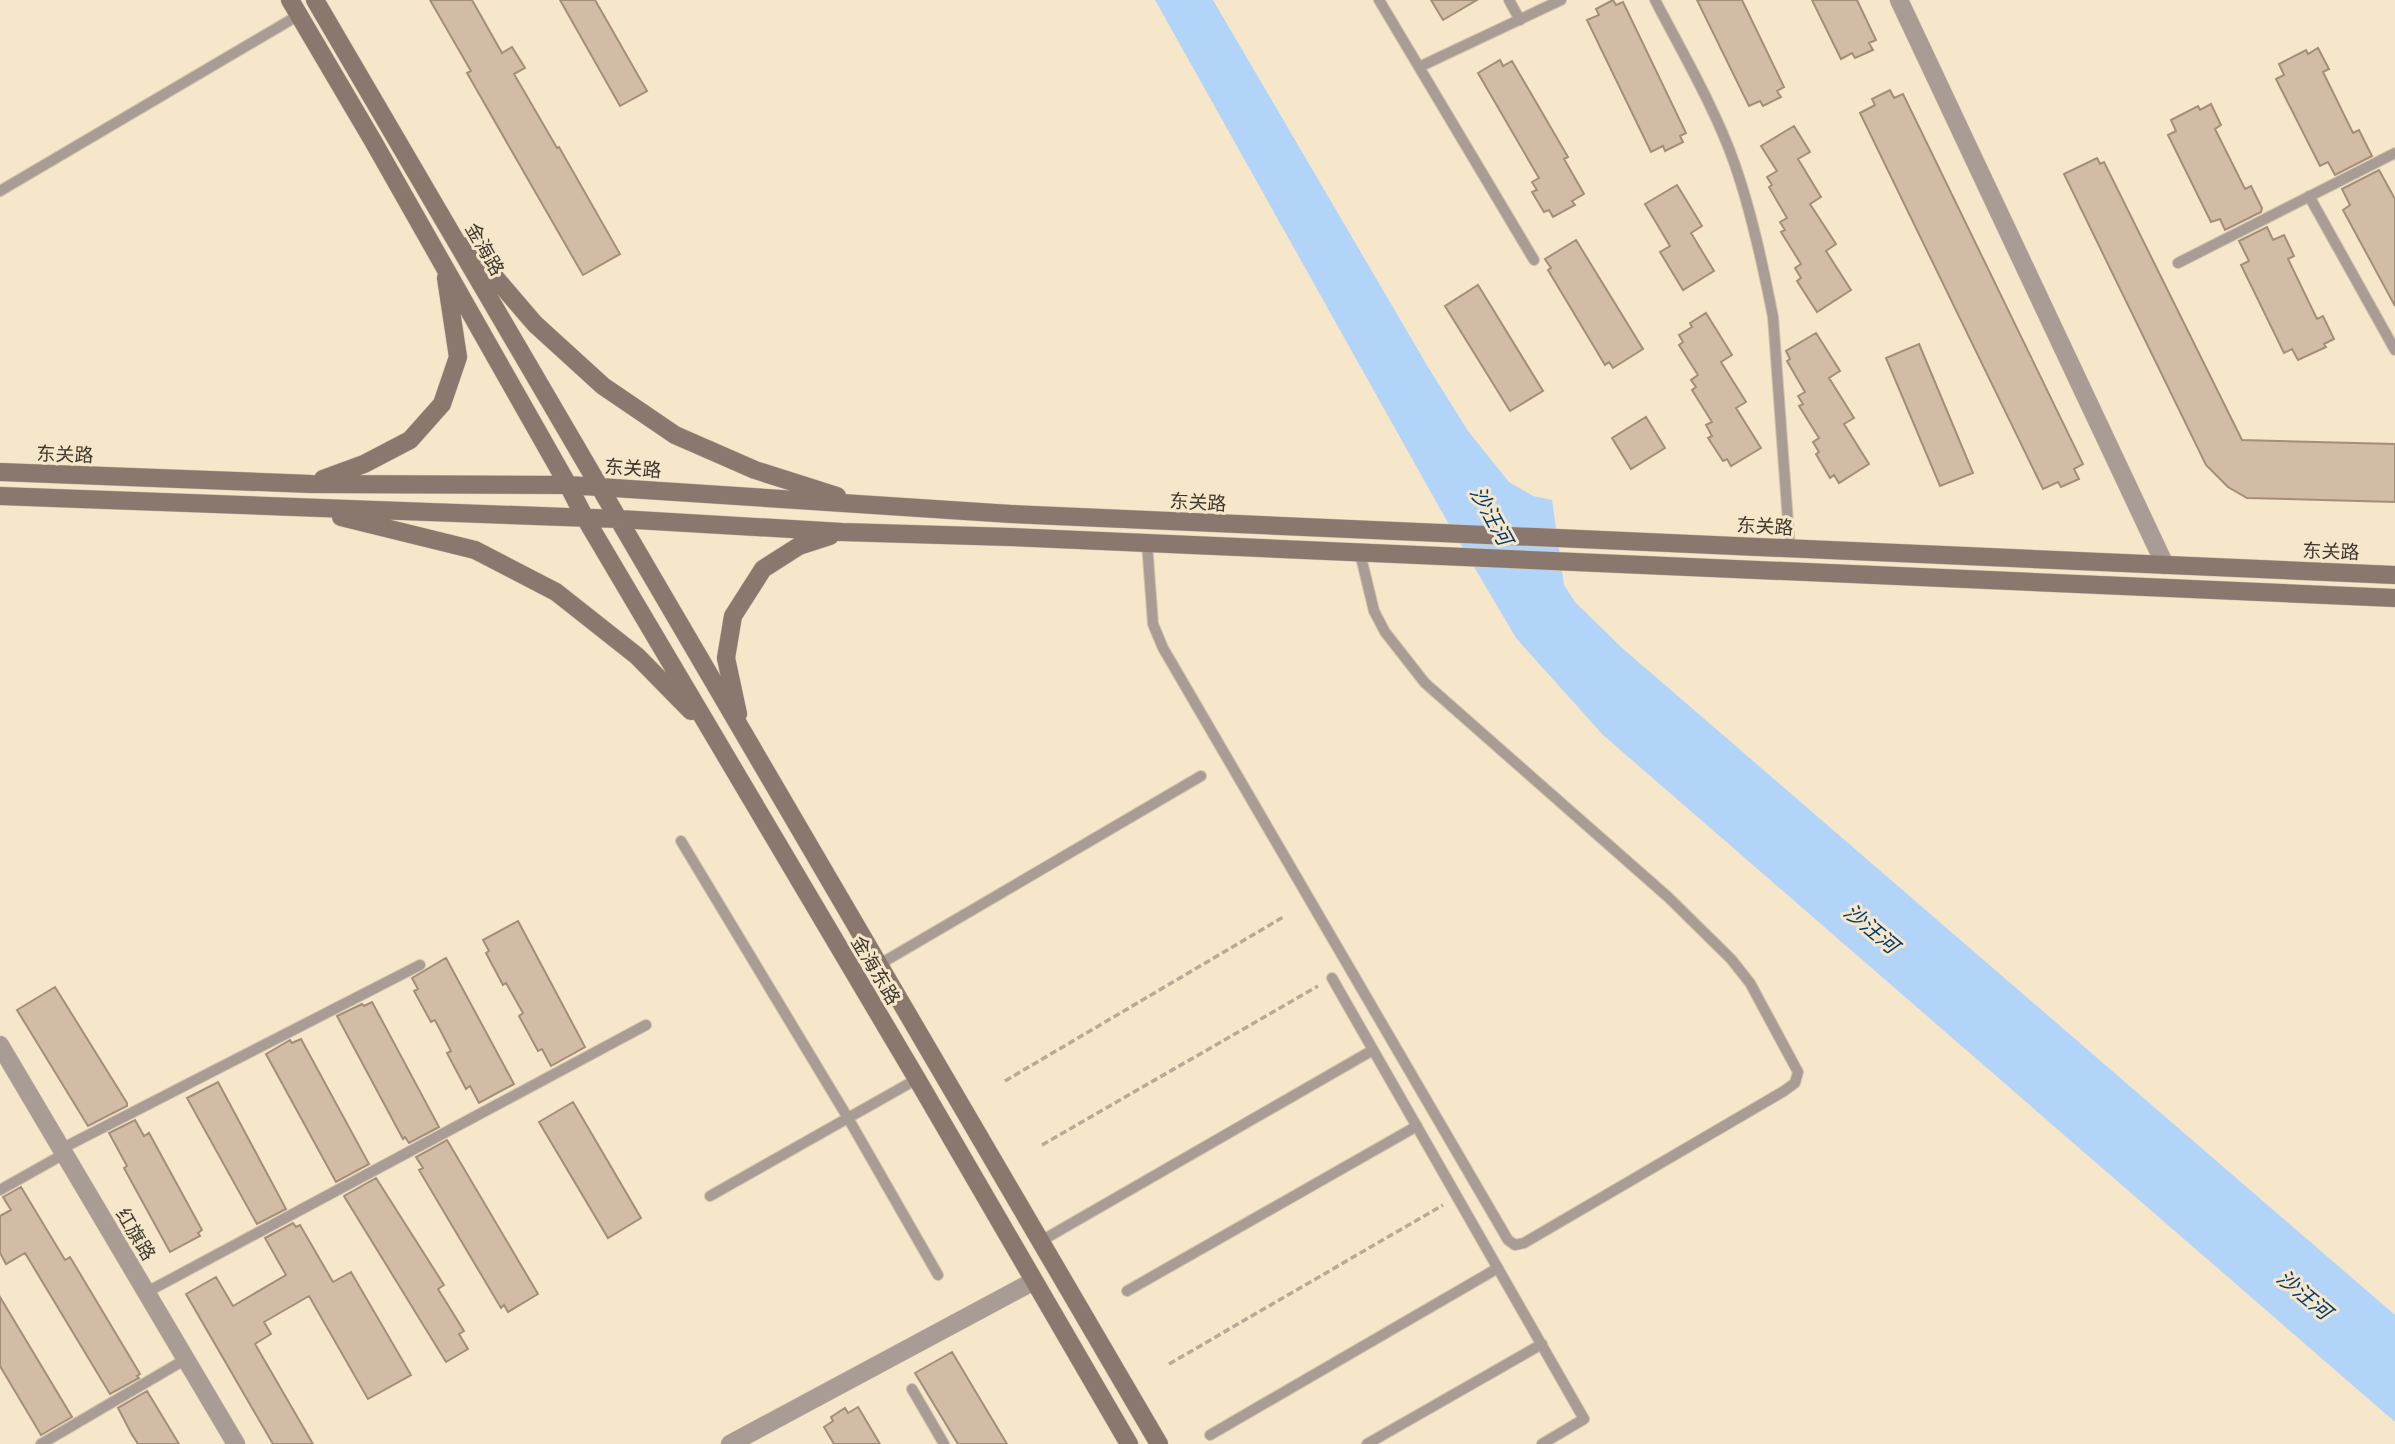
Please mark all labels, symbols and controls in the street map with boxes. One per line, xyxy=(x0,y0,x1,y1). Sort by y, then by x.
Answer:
street label: 金海路 xyxy=(461,218,510,279)
street label: 东关路 xyxy=(36,441,94,466)
street label: 东关路 xyxy=(604,454,662,481)
water label: 沙汪河 xyxy=(1466,482,1520,552)
street label: 东关路 xyxy=(1169,489,1227,514)
street label: 东关路 xyxy=(1736,513,1794,538)
street label: 东关路 xyxy=(2302,538,2360,563)
water label: 沙汪河 xyxy=(1840,898,1907,960)
street label: 金海东路 xyxy=(847,931,906,1008)
street label: 红旗路 xyxy=(112,1203,161,1264)
water label: 沙汪河 xyxy=(2273,1264,2340,1326)

